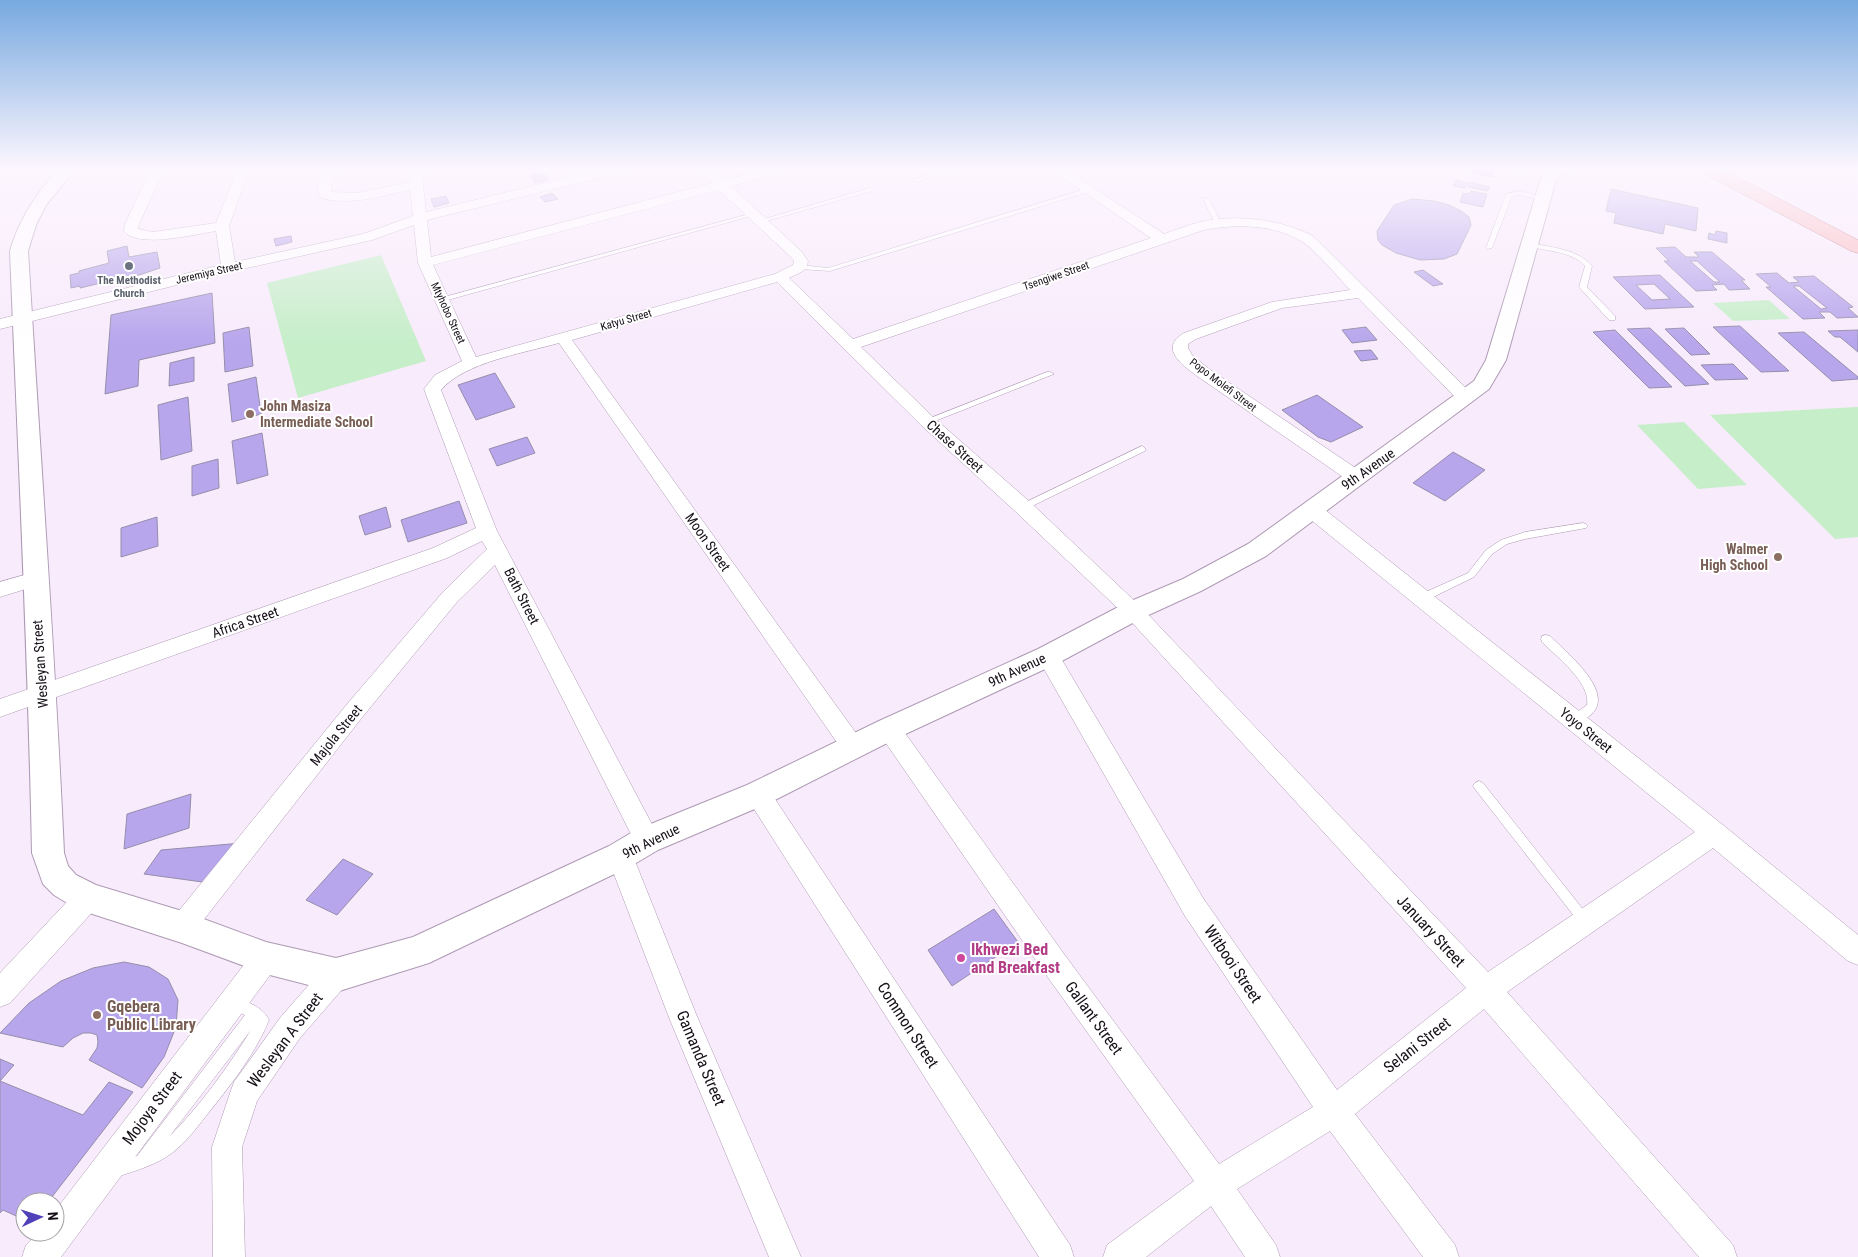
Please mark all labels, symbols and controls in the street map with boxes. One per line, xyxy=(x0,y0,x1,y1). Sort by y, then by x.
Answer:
street label: Jeremiya Street xyxy=(175,259,243,287)
street label: Tsengiwe Street xyxy=(1021,259,1091,293)
marker: The Methodist Church xyxy=(123,260,135,272)
place label: The Methodist Church xyxy=(97,274,161,300)
street label: Mtyhobo Street xyxy=(428,280,468,346)
street label: Katyu Street xyxy=(599,306,653,334)
street label: Popo Molefi Street xyxy=(1187,356,1259,414)
place label: John Masiza Intermediate School xyxy=(260,398,373,430)
marker: John Masiza Intermediate School xyxy=(244,408,256,420)
street label: Chase Street xyxy=(923,417,987,475)
street label: 9th Avenue xyxy=(1338,445,1398,493)
street label: Moon Street xyxy=(682,510,734,574)
place label: Walmer High School xyxy=(1700,541,1768,573)
marker: Walmer High School xyxy=(1772,551,1784,563)
street label: Bath Street xyxy=(501,565,543,627)
street label: Africa Street xyxy=(210,603,280,641)
street label: Wesleyan Street xyxy=(29,619,51,709)
street label: 9th Avenue xyxy=(986,650,1049,690)
street label: Majola Street xyxy=(307,701,365,769)
street label: Yoyo Street xyxy=(1557,704,1615,756)
street label: 9th Avenue xyxy=(620,820,682,862)
street label: January Street xyxy=(1393,891,1469,971)
street label: Witbooi Street xyxy=(1200,922,1266,1007)
place label: Ikhwezi Bed and Breakfast xyxy=(971,940,1060,977)
marker: Ikhwezi Bed and Breakfast xyxy=(955,952,967,964)
street label: Gallant Street xyxy=(1061,978,1127,1058)
street label: Common Street xyxy=(873,979,943,1072)
street label: Wesleyan A Street xyxy=(243,989,327,1091)
place label: Gqebera Public Library xyxy=(107,997,196,1034)
street label: Gamanda Street xyxy=(672,1008,730,1109)
marker: Gqebera Public Library xyxy=(91,1009,103,1021)
street label: Selani Street xyxy=(1380,1013,1454,1077)
street label: Mojoya Street xyxy=(118,1067,186,1148)
north arrow xyxy=(15,1192,65,1242)
text: N xyxy=(45,1211,61,1221)

